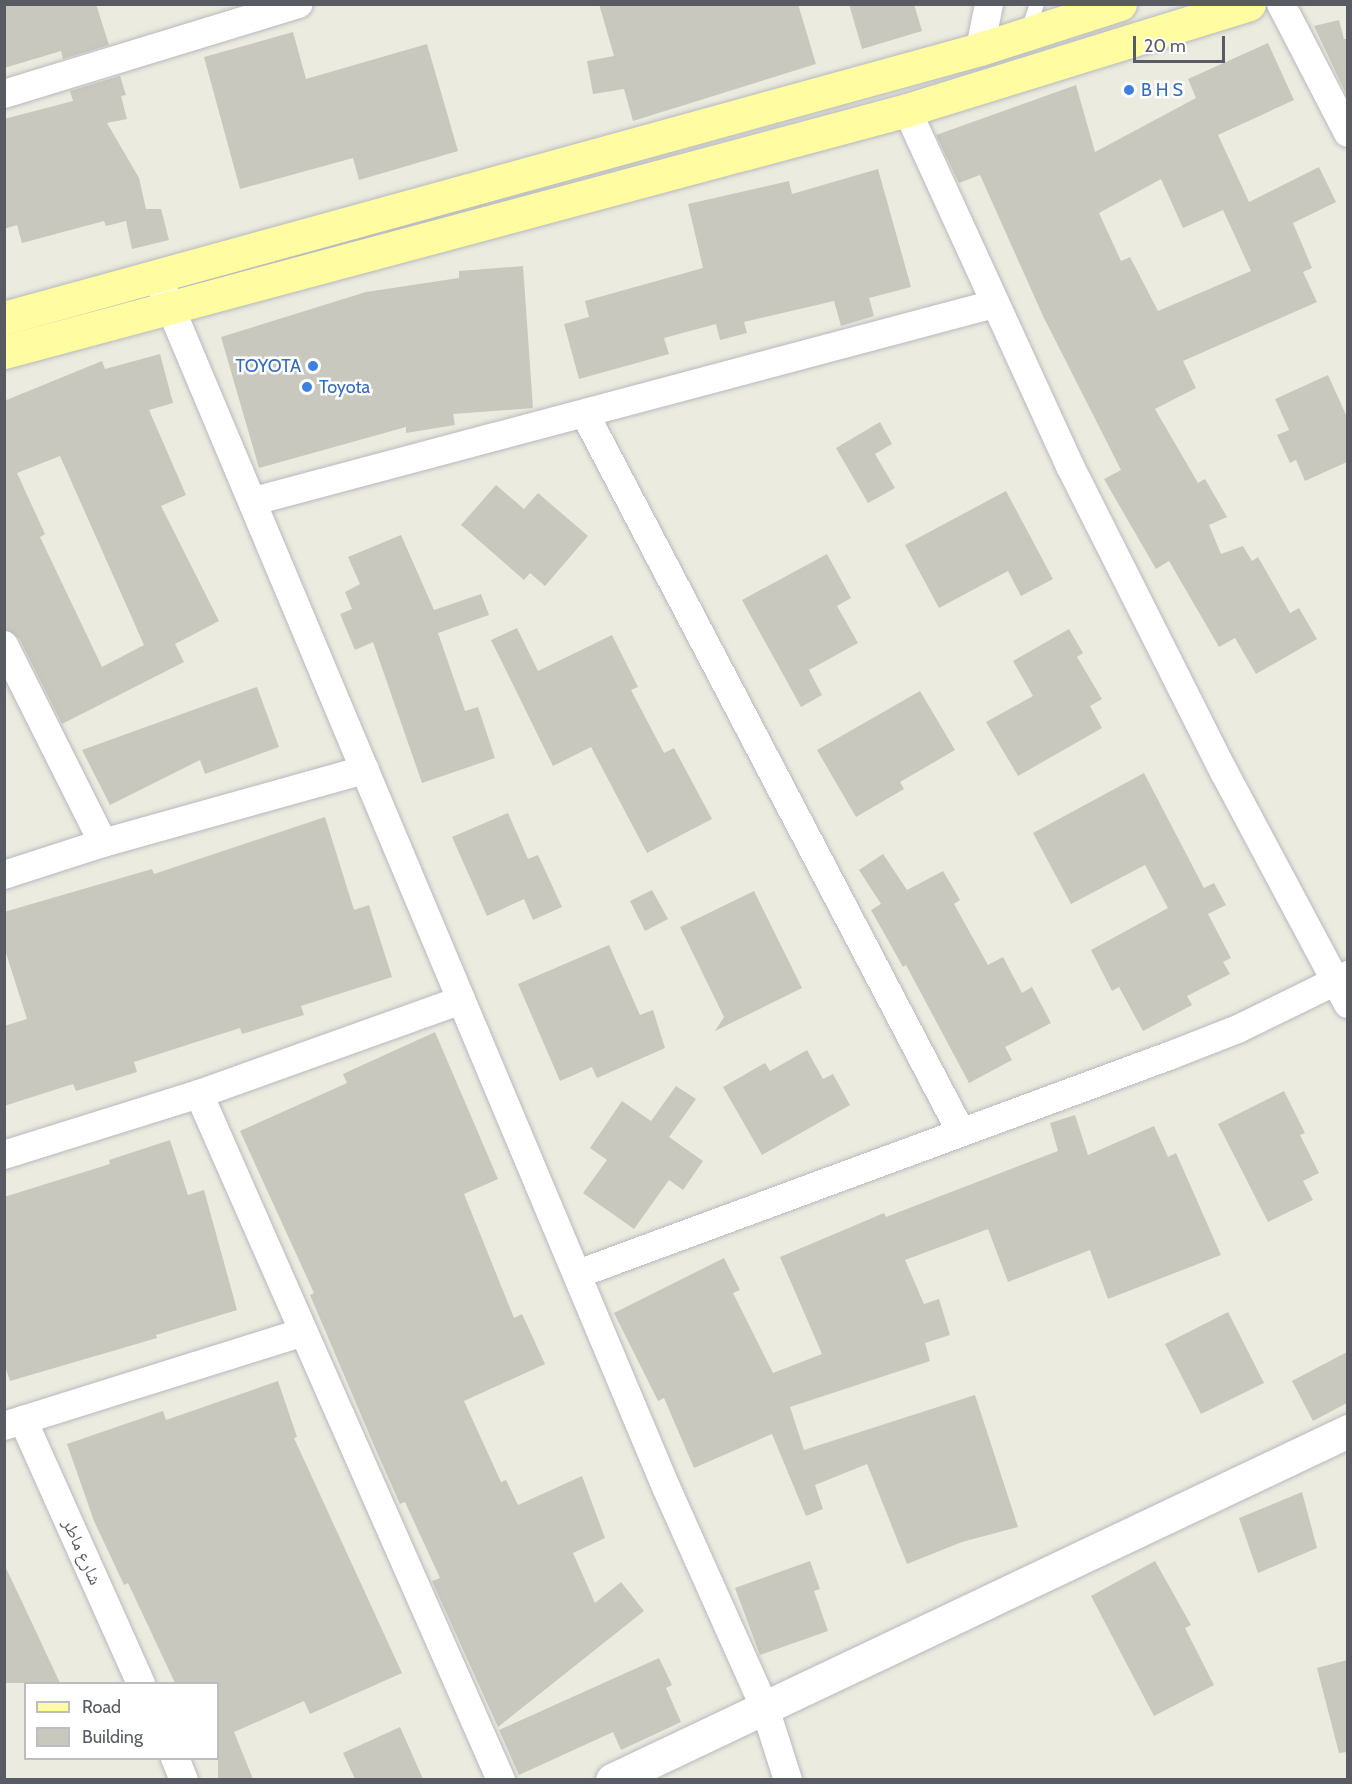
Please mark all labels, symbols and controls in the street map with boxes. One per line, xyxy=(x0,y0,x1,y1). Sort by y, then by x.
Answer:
scale bar xyxy=(1136,24,1228,62)
text: 20 m xyxy=(1144,35,1186,57)
place label: B H S xyxy=(1141,79,1183,101)
marker: B H S xyxy=(1122,83,1136,97)
place label: TOYOTA xyxy=(236,355,301,377)
marker: TOYOTA xyxy=(306,359,320,373)
place label: Toyota xyxy=(319,376,370,398)
marker: Toyota xyxy=(300,380,314,394)
street label: شارع ماطر xyxy=(58,1516,106,1588)
legend xyxy=(24,1682,219,1760)
text: Road xyxy=(82,1696,121,1718)
text: Building xyxy=(82,1726,143,1748)

